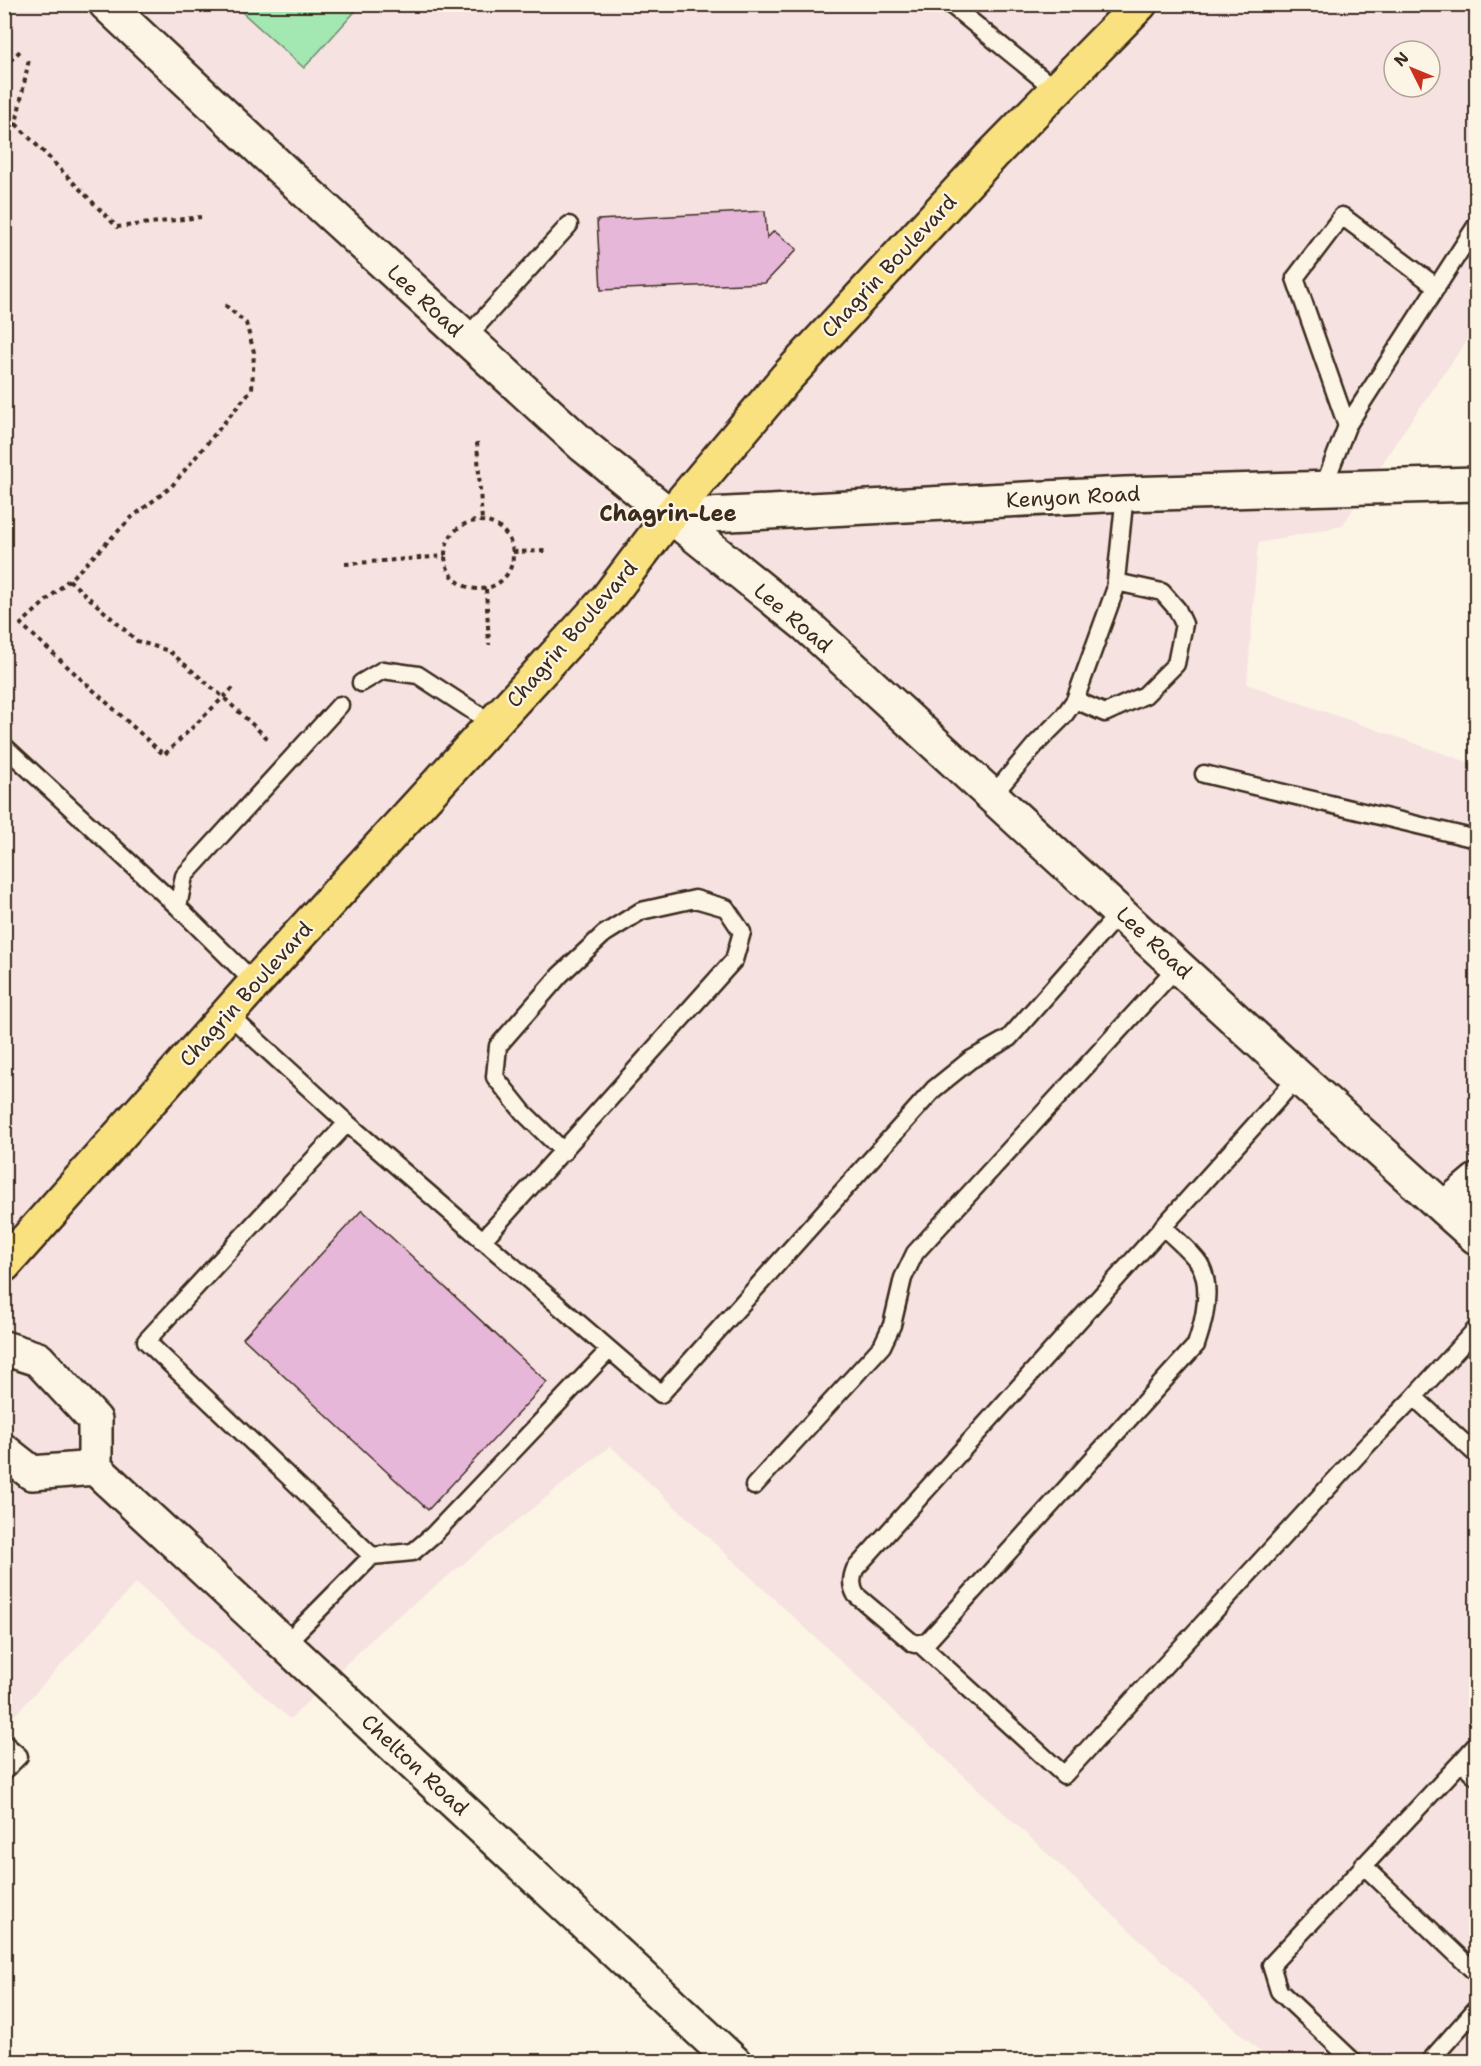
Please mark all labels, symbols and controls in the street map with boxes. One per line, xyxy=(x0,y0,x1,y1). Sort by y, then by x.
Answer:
north arrow xyxy=(1382,39,1442,99)
text: N xyxy=(1389,47,1413,71)
street label: Chagrin Boulevard xyxy=(815,188,963,344)
street label: Lee Road xyxy=(381,259,469,343)
street label: Kenyon Road xyxy=(1005,480,1141,514)
district label: Chagrin-Lee xyxy=(599,499,737,528)
street label: Chagrin Boulevard xyxy=(500,554,644,714)
street label: Lee Road xyxy=(748,577,838,659)
street label: Lee Road xyxy=(1110,901,1198,985)
street label: Chagrin Boulevard xyxy=(173,915,319,1073)
street label: Chelton Road xyxy=(355,1708,475,1822)

